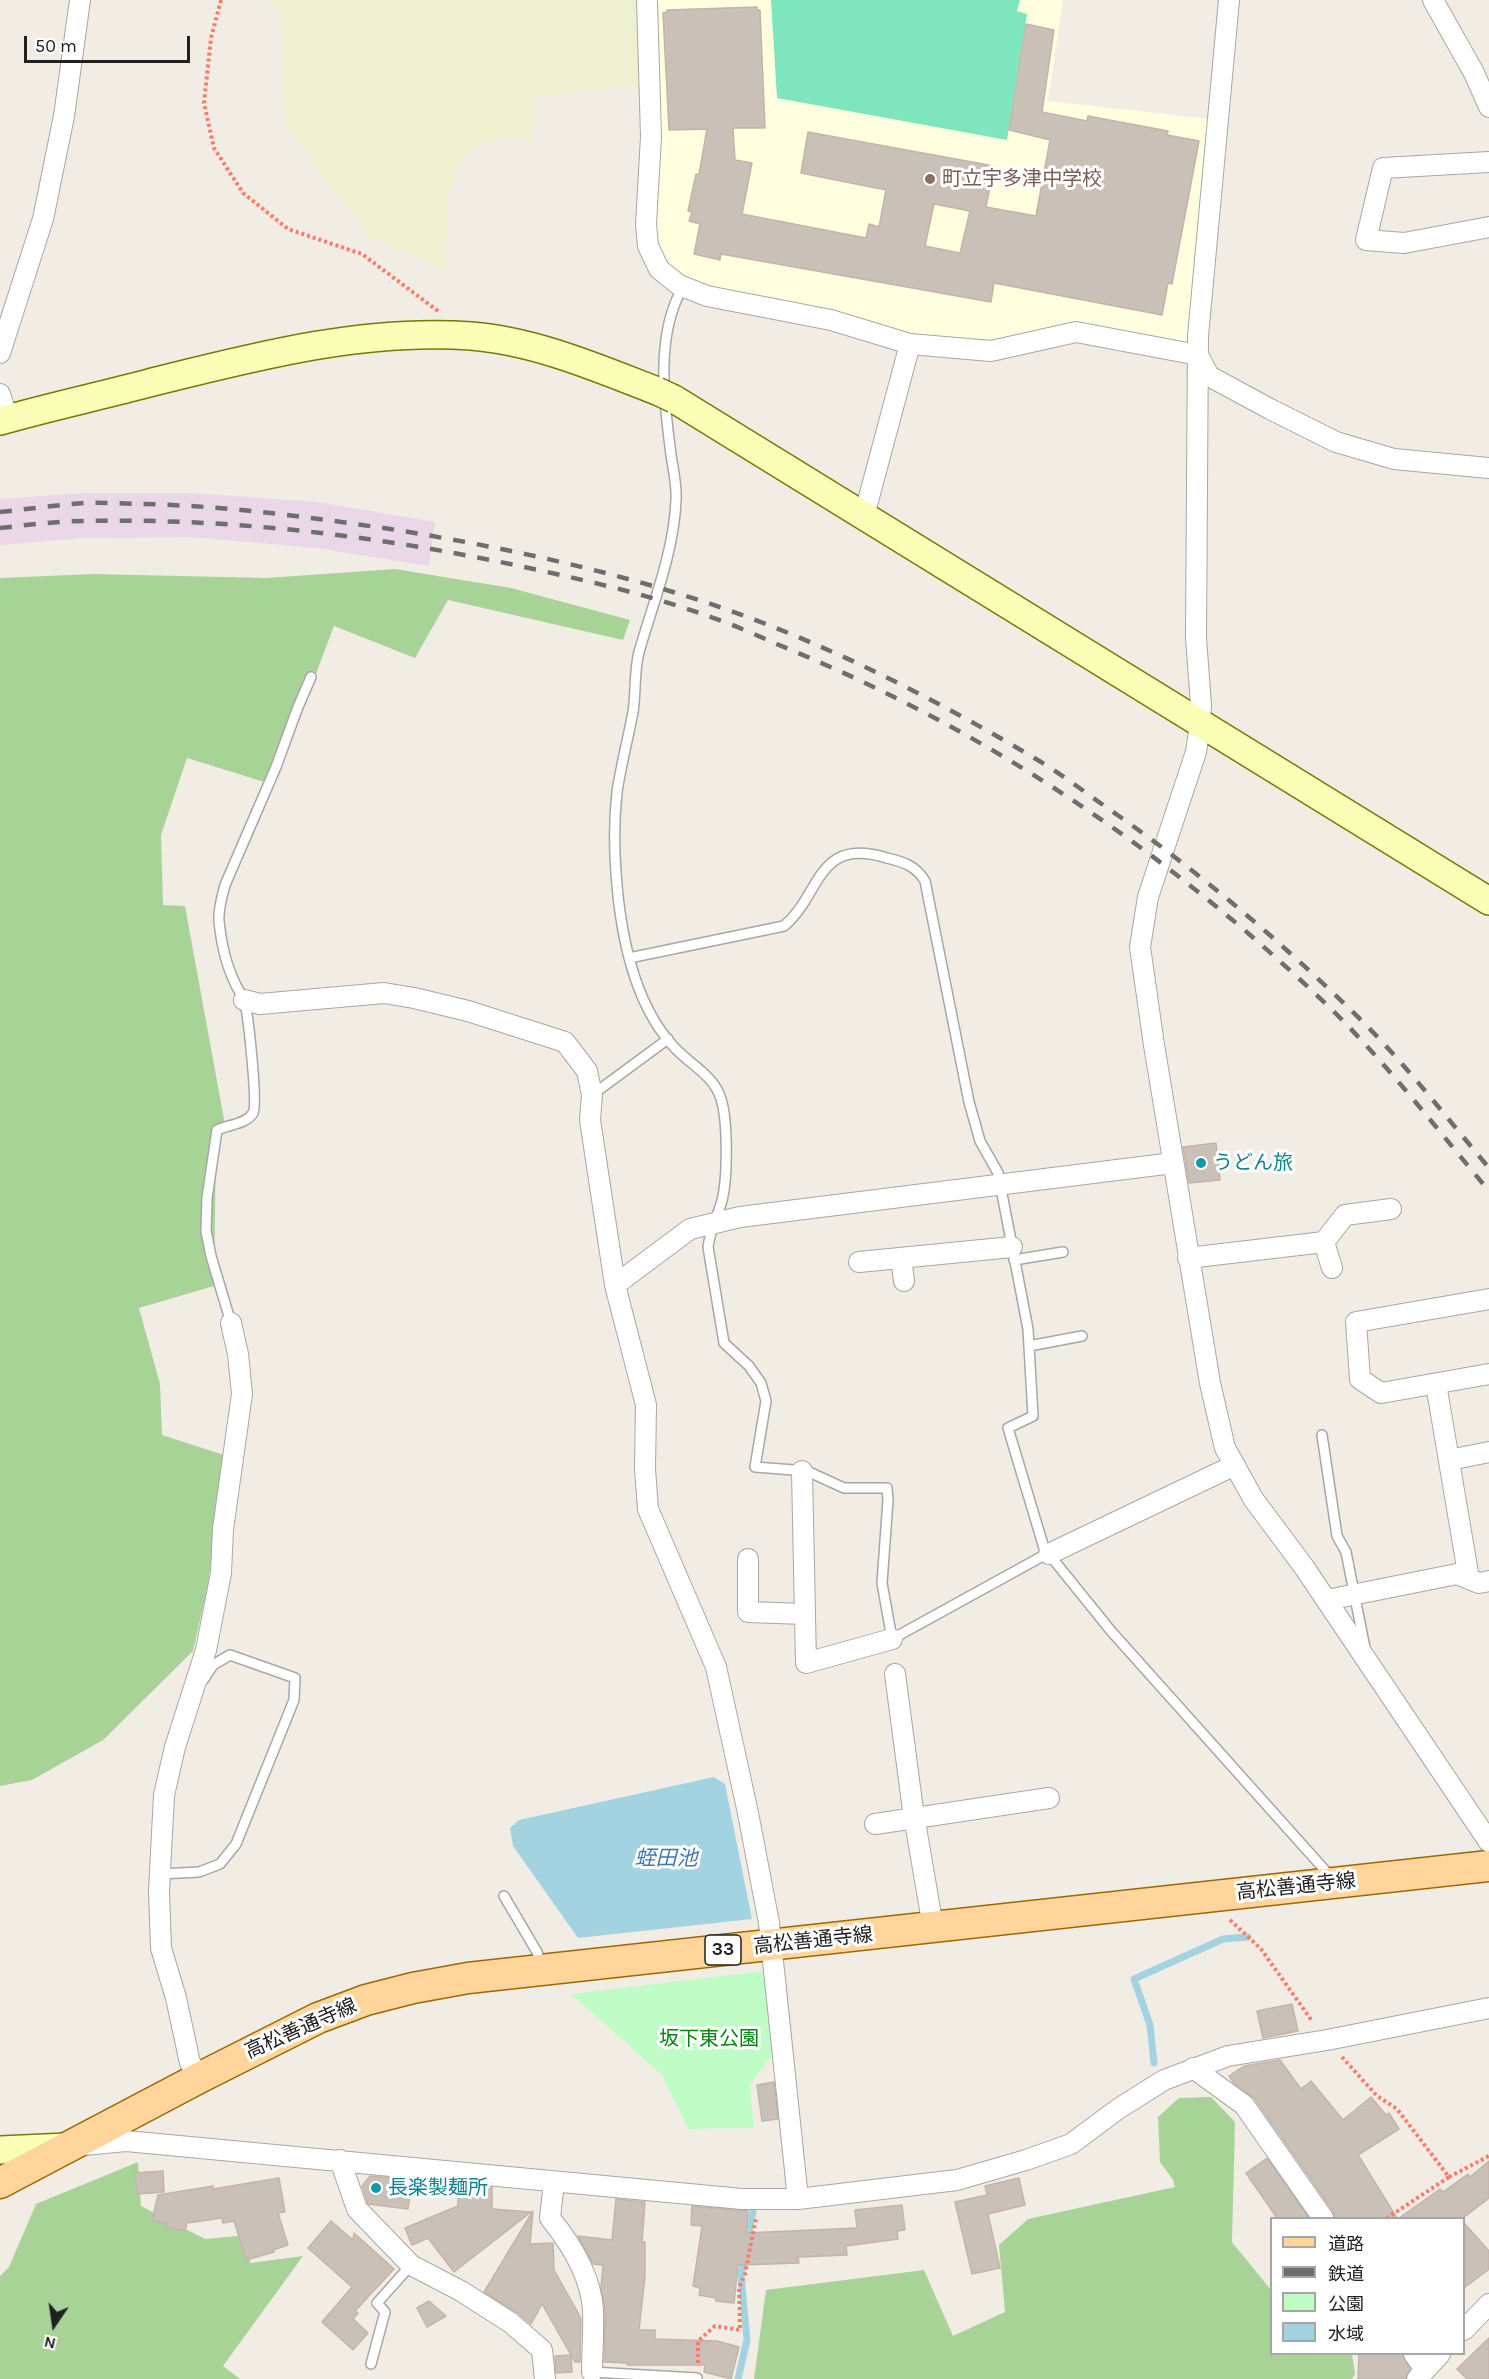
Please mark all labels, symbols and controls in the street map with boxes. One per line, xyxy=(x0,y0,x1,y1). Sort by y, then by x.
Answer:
scale bar xyxy=(27,24,194,62)
text: 50 m xyxy=(35,35,77,57)
place label: 町立宇多津中学校 xyxy=(942,167,1102,191)
marker: 町立宇多津中学校 xyxy=(923,172,937,186)
place label: うどん旅 xyxy=(1213,1151,1293,1175)
marker: うどん旅 xyxy=(1194,1156,1208,1170)
water label: 蛭田池 xyxy=(635,1846,697,1872)
street label: 高松善通寺線 xyxy=(1235,1869,1357,1905)
street label: 高松善通寺線 xyxy=(752,1923,874,1959)
road number: 33 xyxy=(705,1935,741,1965)
street label: 高松善通寺線 xyxy=(241,1994,361,2064)
park label: 坂下東公園 xyxy=(659,2027,759,2051)
place label: 長楽製麺所 xyxy=(388,2176,488,2200)
marker: 長楽製麺所 xyxy=(369,2181,383,2195)
legend xyxy=(1270,2217,1465,2355)
text: 道路 xyxy=(1328,2233,1364,2255)
text: 鉄道 xyxy=(1328,2263,1364,2285)
text: 公園 xyxy=(1328,2293,1364,2315)
north arrow xyxy=(24,2295,84,2355)
text: 水域 xyxy=(1328,2323,1364,2345)
text: N xyxy=(42,2332,58,2354)

